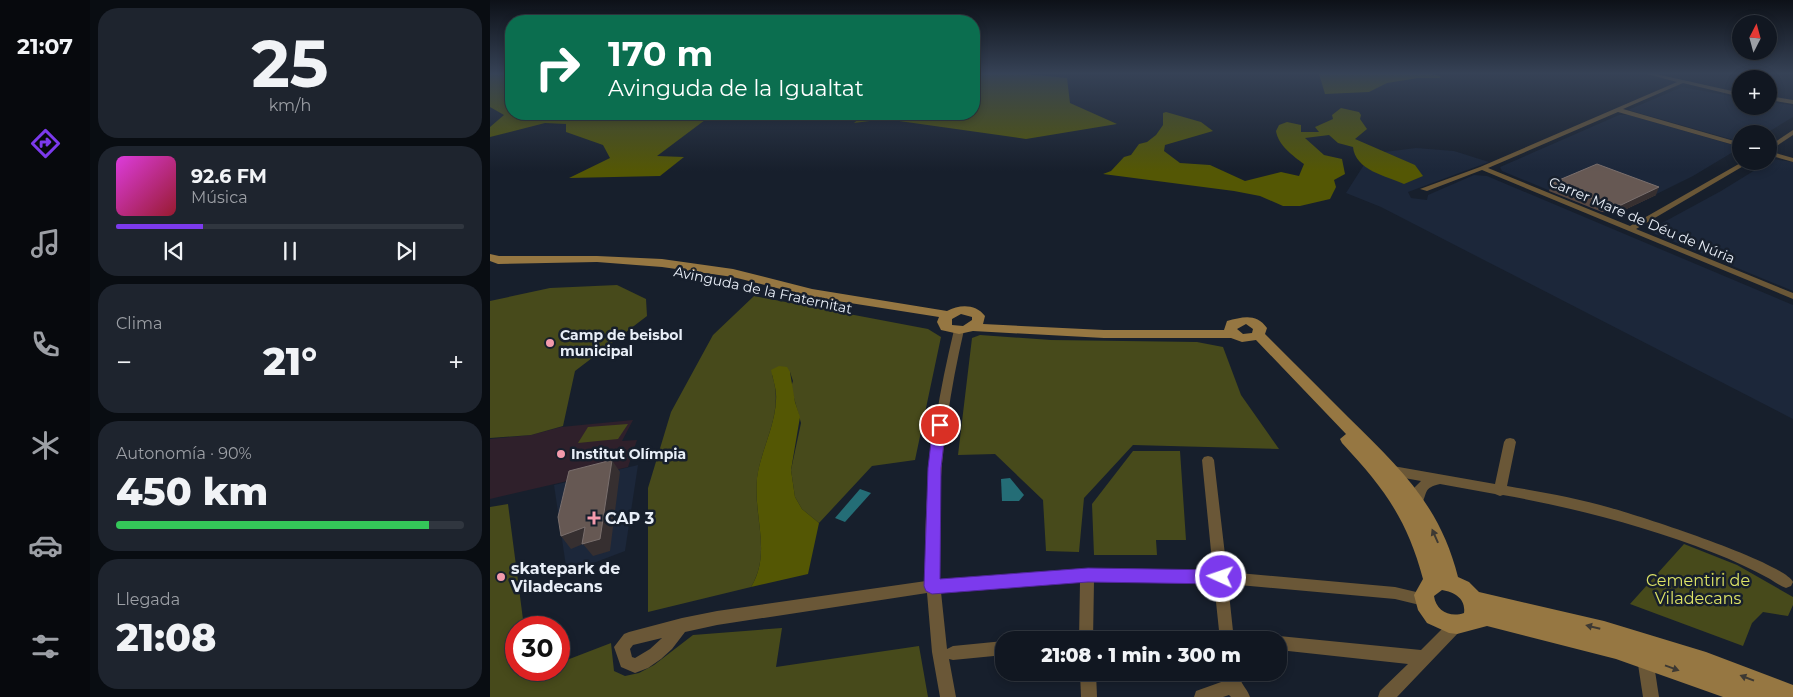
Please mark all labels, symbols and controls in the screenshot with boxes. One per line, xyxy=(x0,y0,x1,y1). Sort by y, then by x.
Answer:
north arrow xyxy=(1732,15,1778,60)
map controls xyxy=(1732,15,1777,170)
text: 25 xyxy=(251,24,329,103)
text: 170 m xyxy=(608,32,713,75)
text: 21:07 xyxy=(17,33,73,60)
icon: right xyxy=(525,35,590,100)
button: + xyxy=(1732,70,1777,115)
text: Avinguda de la Igualtat xyxy=(608,75,864,102)
text: km/h xyxy=(269,96,311,115)
button: − xyxy=(1732,125,1777,170)
icon: directions xyxy=(28,126,63,161)
text: 92.6 FM xyxy=(191,165,267,188)
street label: Carrer Mare de Déu de Núria xyxy=(1546,173,1738,267)
text: Música xyxy=(191,188,248,207)
icon: music xyxy=(28,226,63,261)
icon: previous xyxy=(160,237,188,265)
icon: pause xyxy=(276,237,304,265)
icon: next xyxy=(392,237,420,265)
street label: Avinguda de la Fraternitat xyxy=(672,262,854,318)
text: Clima xyxy=(116,314,162,333)
place label: Camp de beisbol municipal xyxy=(560,326,683,360)
icon: phone xyxy=(28,327,63,362)
marker: Camp de beisbol municipal xyxy=(544,337,556,349)
text: 21° xyxy=(263,338,317,385)
text: − xyxy=(116,345,132,379)
text: + xyxy=(448,345,464,379)
pin xyxy=(919,404,961,446)
icon: arrive xyxy=(926,411,954,439)
icon: climate xyxy=(28,428,63,463)
text: Autonomía · 90% xyxy=(116,444,252,463)
place label: Institut Olímpia xyxy=(571,445,686,463)
marker: Institut Olímpia xyxy=(555,448,567,460)
text: 450 km xyxy=(116,468,268,515)
place label: CAP 3 xyxy=(605,509,654,528)
marker: CAP 3 xyxy=(587,511,601,525)
icon: car xyxy=(28,528,63,563)
one-way arrow xyxy=(1431,529,1439,543)
position arrow xyxy=(1194,550,1246,602)
place label: skatepark de Viladecans xyxy=(510,559,620,596)
marker: skatepark de Viladecans xyxy=(495,571,507,583)
park label: Cementiri de Viladecans xyxy=(1646,571,1750,608)
text: Llegada xyxy=(116,590,180,609)
text: 21:08 xyxy=(116,614,216,661)
speed limit sign: 30 xyxy=(505,616,570,681)
one-way arrow xyxy=(1586,623,1601,631)
icon: filters xyxy=(28,629,63,664)
text: 21:08 · 1 min · 300 m xyxy=(1041,644,1241,667)
one-way arrow xyxy=(1665,665,1680,672)
one-way arrow xyxy=(1740,674,1755,682)

